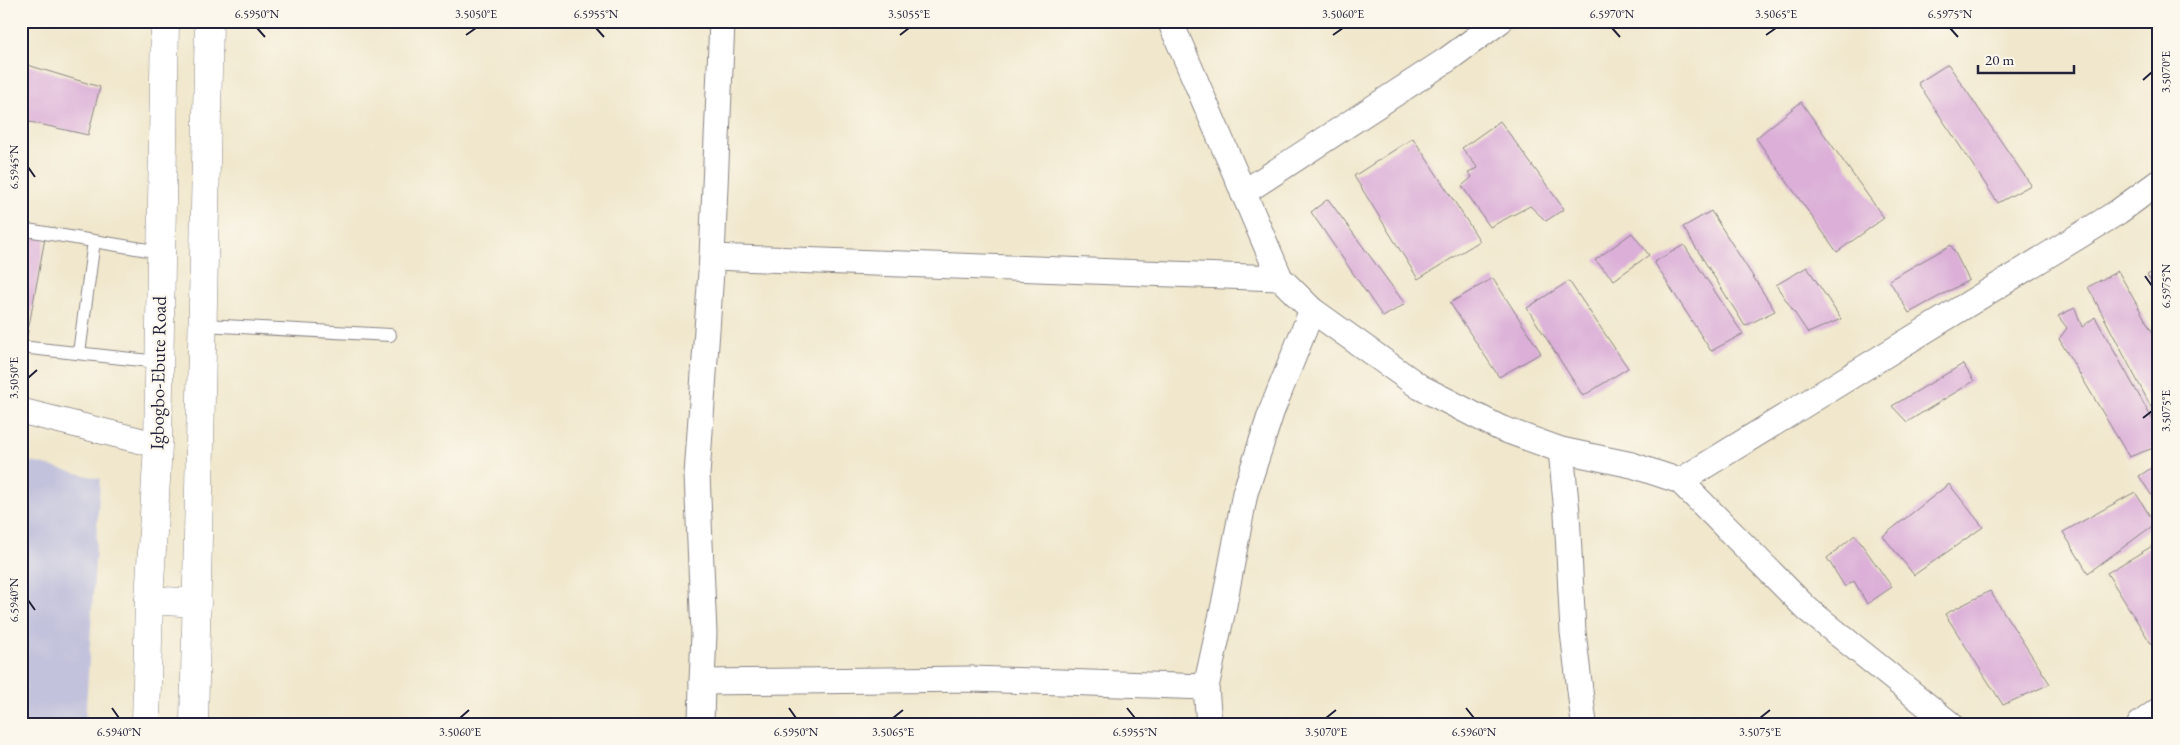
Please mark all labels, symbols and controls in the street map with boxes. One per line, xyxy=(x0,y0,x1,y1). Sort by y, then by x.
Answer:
text: 6.5950°N xyxy=(235,6,280,22)
text: 3.5050°E xyxy=(455,6,497,22)
text: 6.5955°N xyxy=(574,6,619,22)
text: 3.5055°E xyxy=(888,6,930,22)
text: 3.5060°E xyxy=(1322,6,1364,22)
text: 6.5970°N xyxy=(1590,6,1635,22)
text: 3.5065°E xyxy=(1755,6,1797,22)
text: 6.5975°N xyxy=(1928,6,1973,22)
scale bar xyxy=(1978,42,2074,74)
text: 20 m xyxy=(1985,50,2014,69)
text: 3.5070°E xyxy=(2158,51,2174,93)
text: 6.5945°N xyxy=(6,144,22,189)
text: 6.5975°N xyxy=(2158,263,2174,308)
street label: Igbogbo-Ebute Road xyxy=(144,295,172,450)
text: 3.5050°E xyxy=(6,357,22,399)
text: 3.5075°E xyxy=(2158,390,2174,432)
text: 6.5940°N xyxy=(6,577,22,622)
text: 6.5940°N xyxy=(97,724,142,740)
text: 3.5060°E xyxy=(439,724,481,740)
text: 6.5950°N xyxy=(774,724,819,740)
text: 3.5065°E xyxy=(872,724,914,740)
text: 6.5955°N xyxy=(1113,724,1158,740)
text: 3.5070°E xyxy=(1305,724,1347,740)
text: 6.5960°N xyxy=(1452,724,1497,740)
text: 3.5075°E xyxy=(1739,724,1781,740)

